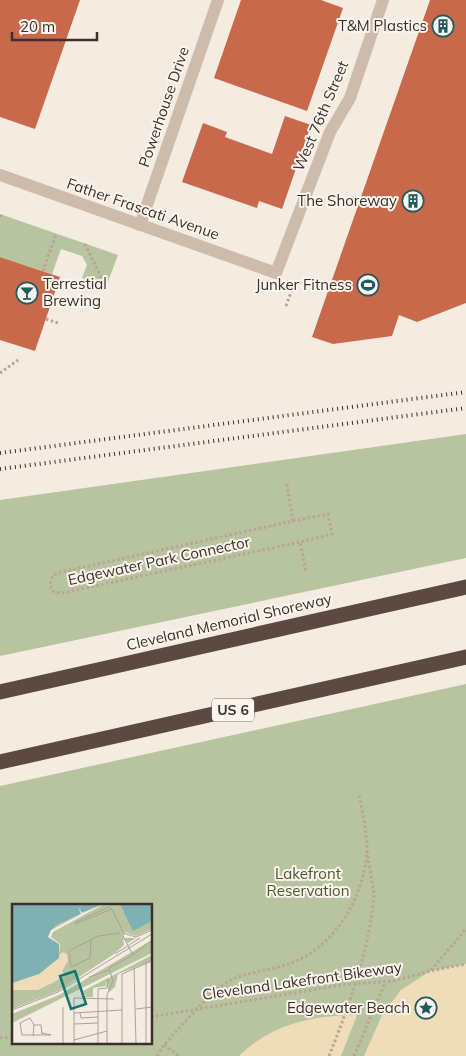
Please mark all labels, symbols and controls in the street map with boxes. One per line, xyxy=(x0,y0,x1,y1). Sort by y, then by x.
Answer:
scale bar xyxy=(12,10,98,42)
building icon: T&M Plastics xyxy=(431,14,455,38)
place label: T&M Plastics xyxy=(338,16,427,35)
text: 20 m xyxy=(20,17,55,36)
street label: Powerhouse Drive xyxy=(134,44,193,170)
street label: West 76th Street xyxy=(289,58,352,174)
street label: Father Frascati Avenue xyxy=(64,173,222,244)
building icon: The Shoreway xyxy=(401,189,425,213)
place label: The Shoreway xyxy=(297,191,397,210)
sports icon: Junker Fitness xyxy=(356,273,380,297)
place label: Terrestial Brewing xyxy=(43,274,107,310)
place label: Junker Fitness xyxy=(255,275,352,294)
bar icon: Terrestial Brewing xyxy=(15,281,39,305)
street label: Edgewater Park Connector xyxy=(66,532,252,589)
street label: Cleveland Memorial Shoreway xyxy=(124,589,334,654)
road number: US 6 xyxy=(212,698,254,722)
park label: Lakefront Reservation xyxy=(267,864,349,900)
inset map xyxy=(12,904,152,1044)
street label: Cleveland Lakefront Bikeway xyxy=(201,957,403,1004)
place icon: Edgewater Beach xyxy=(414,996,438,1020)
place label: Edgewater Beach xyxy=(287,998,410,1017)

